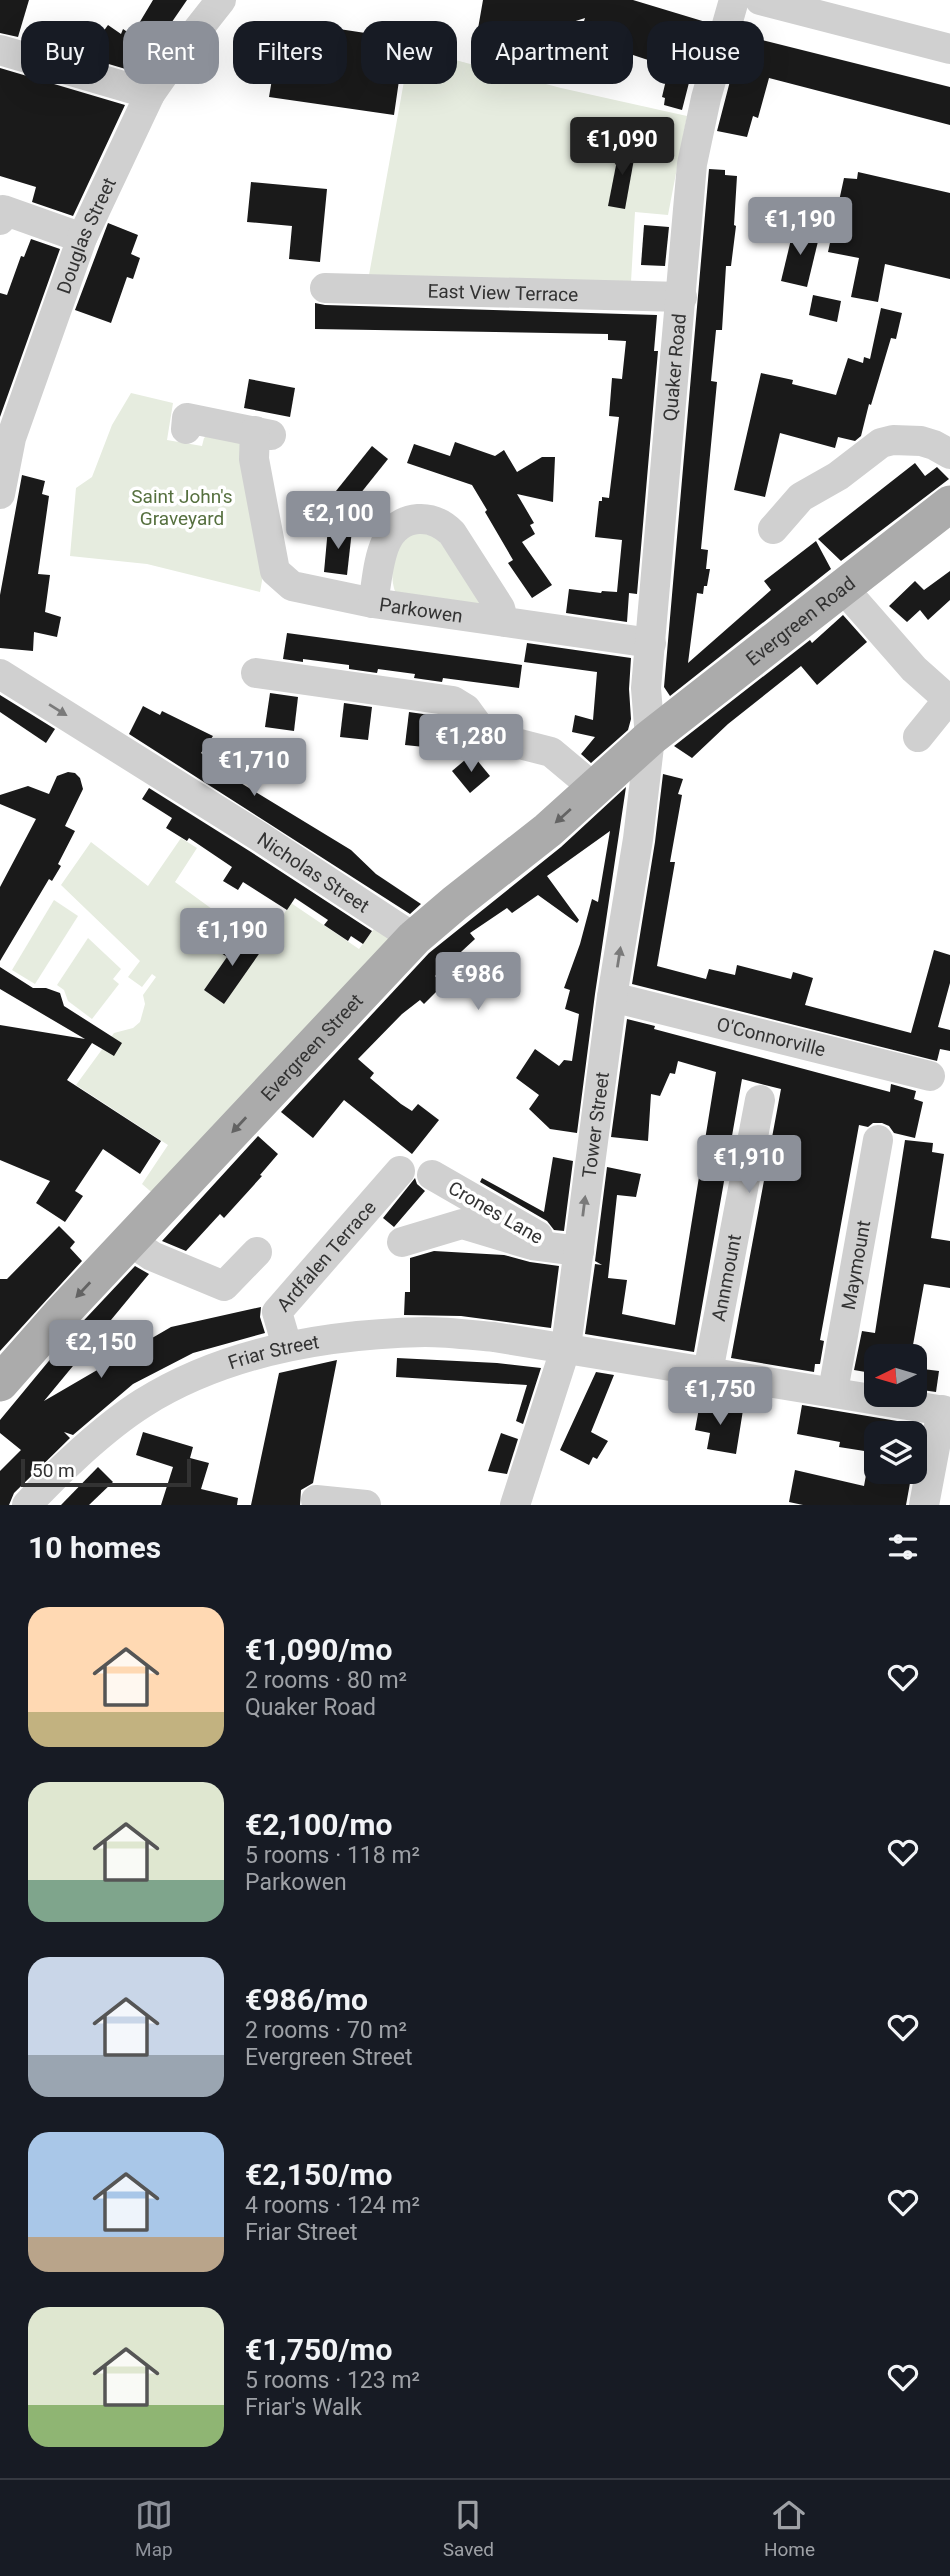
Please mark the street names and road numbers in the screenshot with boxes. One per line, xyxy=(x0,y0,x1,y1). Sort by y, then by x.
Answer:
street label: Douglas Street xyxy=(52,174,121,297)
street label: East View Terrace xyxy=(427,280,579,306)
street label: Quaker Road xyxy=(658,312,691,422)
street label: Evergreen Road xyxy=(742,571,860,671)
street label: Parkowen xyxy=(378,593,464,628)
street label: Nicholas Street xyxy=(253,828,374,918)
street label: Evergreen Street xyxy=(256,989,368,1106)
street label: O'Connorville xyxy=(714,1012,828,1062)
street label: Tower Street xyxy=(577,1070,614,1180)
street label: Crones Lane xyxy=(444,1176,547,1249)
street label: Ardfalen Terrace xyxy=(272,1196,381,1316)
street label: Maymount xyxy=(837,1219,875,1312)
street label: Annmount xyxy=(707,1232,746,1323)
street label: Friar Street xyxy=(225,1330,321,1374)

